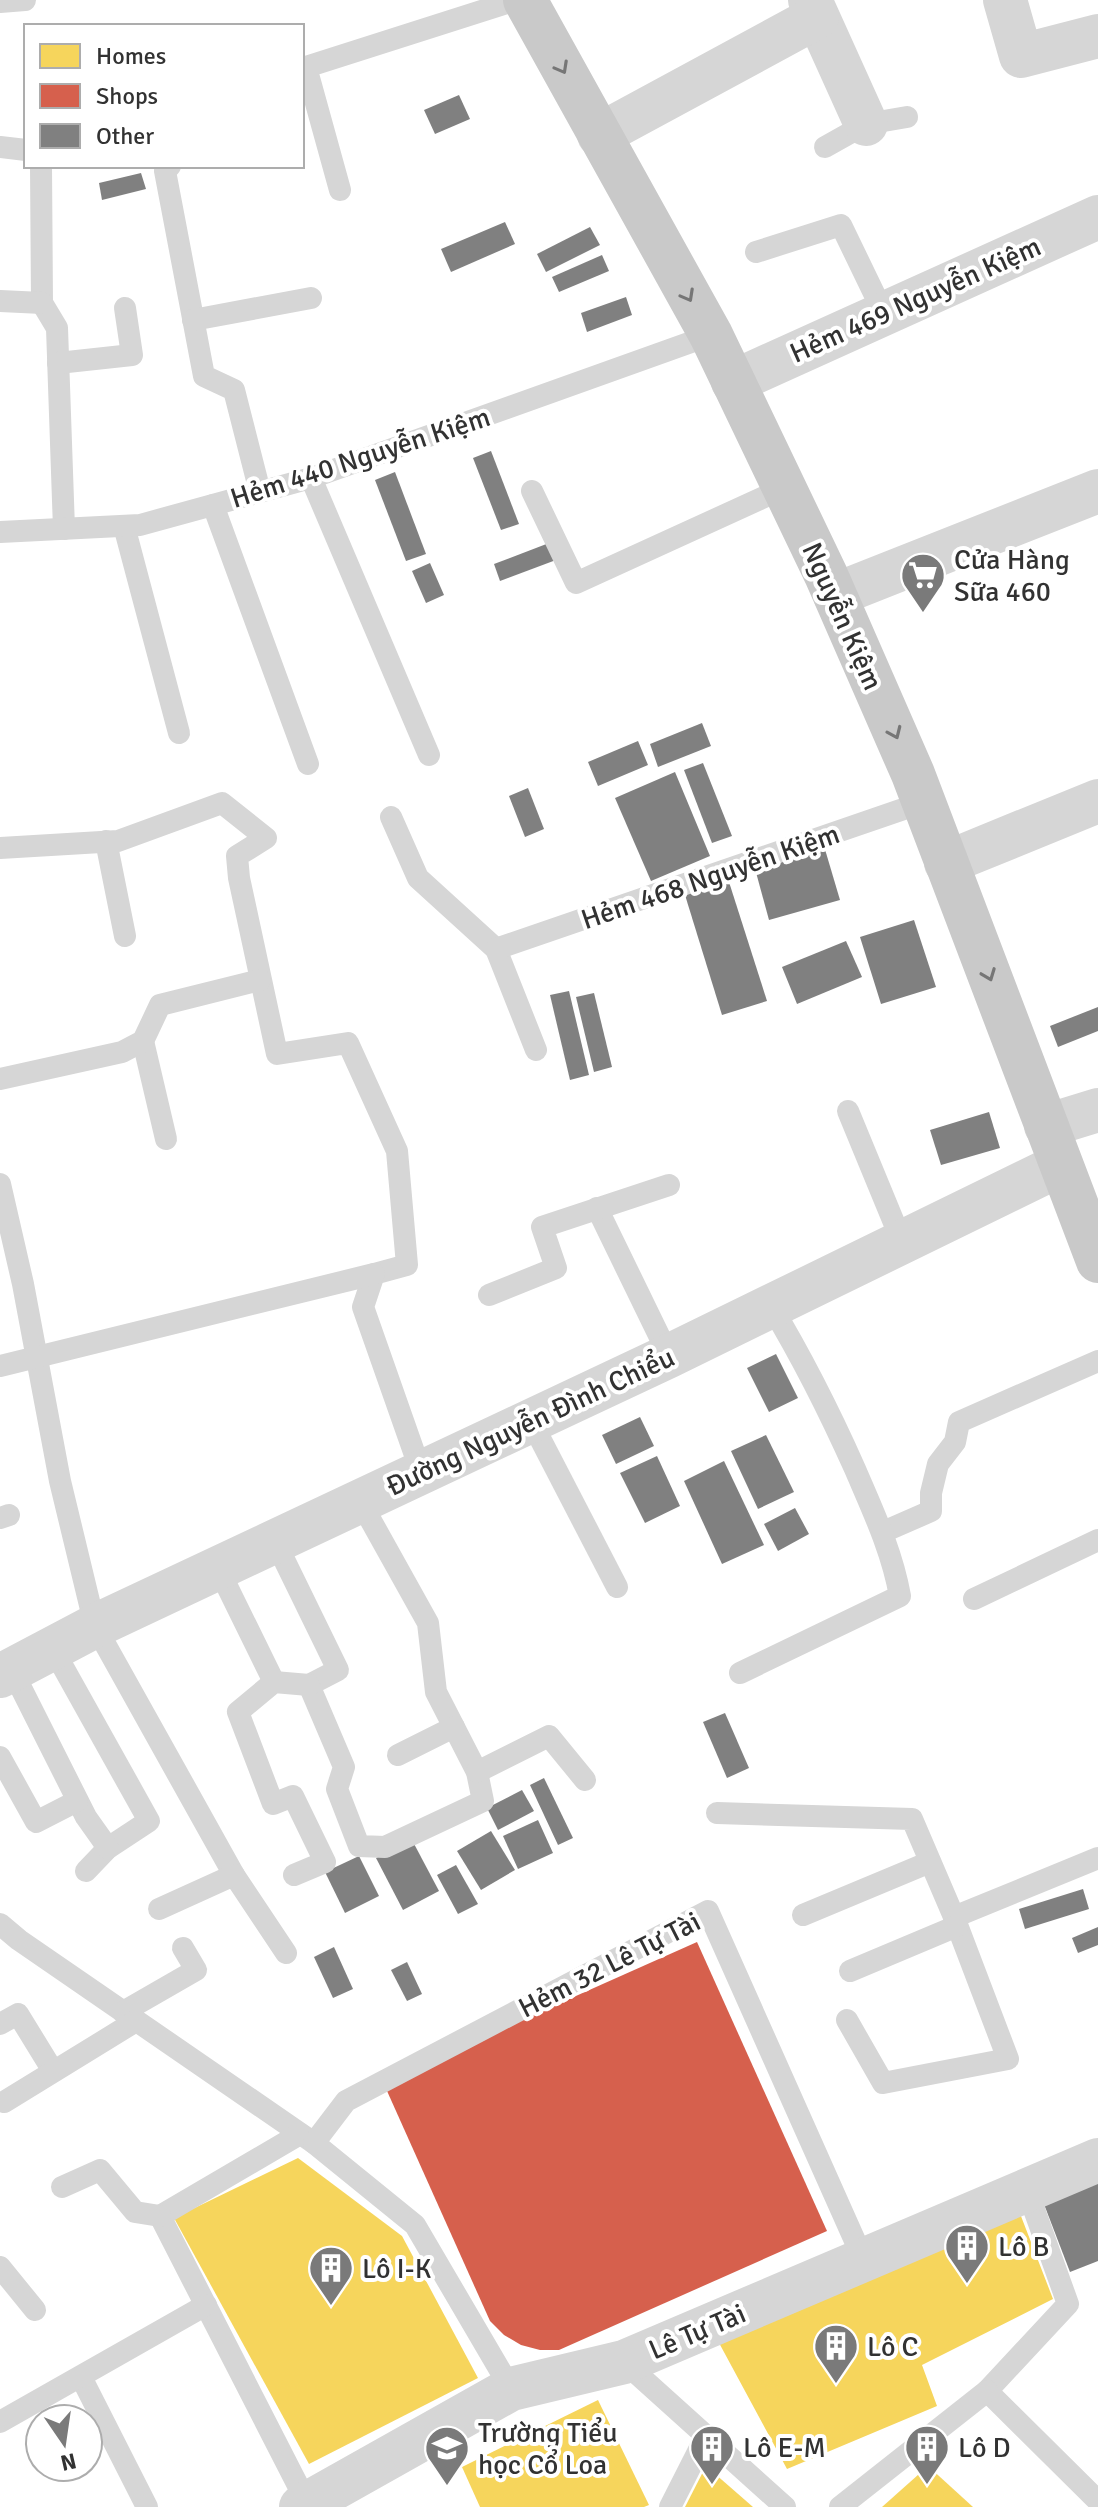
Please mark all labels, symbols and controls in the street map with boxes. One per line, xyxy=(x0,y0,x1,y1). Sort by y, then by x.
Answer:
legend xyxy=(24,24,304,168)
text: Homes xyxy=(96,41,166,71)
one-way arrow xyxy=(553,60,568,75)
text: Shops xyxy=(96,81,158,111)
text: Other xyxy=(96,121,154,151)
street label: Hẻm 469 Nguyễn Kiệm xyxy=(785,229,1046,371)
one-way arrow xyxy=(679,287,694,302)
street label: Hẻm 440 Nguyễn Kiệm xyxy=(226,400,494,516)
street label: Nguyễn Kiệm xyxy=(794,537,890,695)
place label: Cửa Hàng Sữa 460 xyxy=(954,543,1070,609)
supermarket icon: Cửa Hàng Sữa 460 xyxy=(899,551,947,614)
one-way arrow xyxy=(885,725,901,739)
street label: Hẻm 468 Nguyễn Kiệm xyxy=(577,817,844,937)
one-way arrow xyxy=(979,968,996,982)
street label: Đường Nguyễn Đình Chiểu xyxy=(381,1340,680,1504)
street label: Hẻm 32 Lê Tự Tài xyxy=(513,1904,706,2025)
building icon: Lô B xyxy=(943,2222,991,2285)
place label: Lô B xyxy=(998,2230,1050,2264)
building icon: Lô I-K xyxy=(307,2244,355,2307)
place label: Lô I-K xyxy=(362,2252,432,2286)
street label: Lê Tự Tài xyxy=(644,2296,751,2367)
building icon: Lô C xyxy=(812,2322,860,2385)
place label: Lô C xyxy=(867,2330,919,2364)
north arrow xyxy=(24,2403,104,2483)
place label: Trường Tiểu học Cổ Loa xyxy=(478,2416,618,2482)
building icon: Lô E-M xyxy=(688,2423,736,2486)
building icon: Lô D xyxy=(903,2423,951,2486)
school or university icon: Trường Tiểu học Cổ Loa xyxy=(423,2424,471,2487)
place label: Lô E-M xyxy=(743,2431,826,2465)
place label: Lô D xyxy=(958,2431,1011,2465)
text: N xyxy=(58,2447,79,2477)

